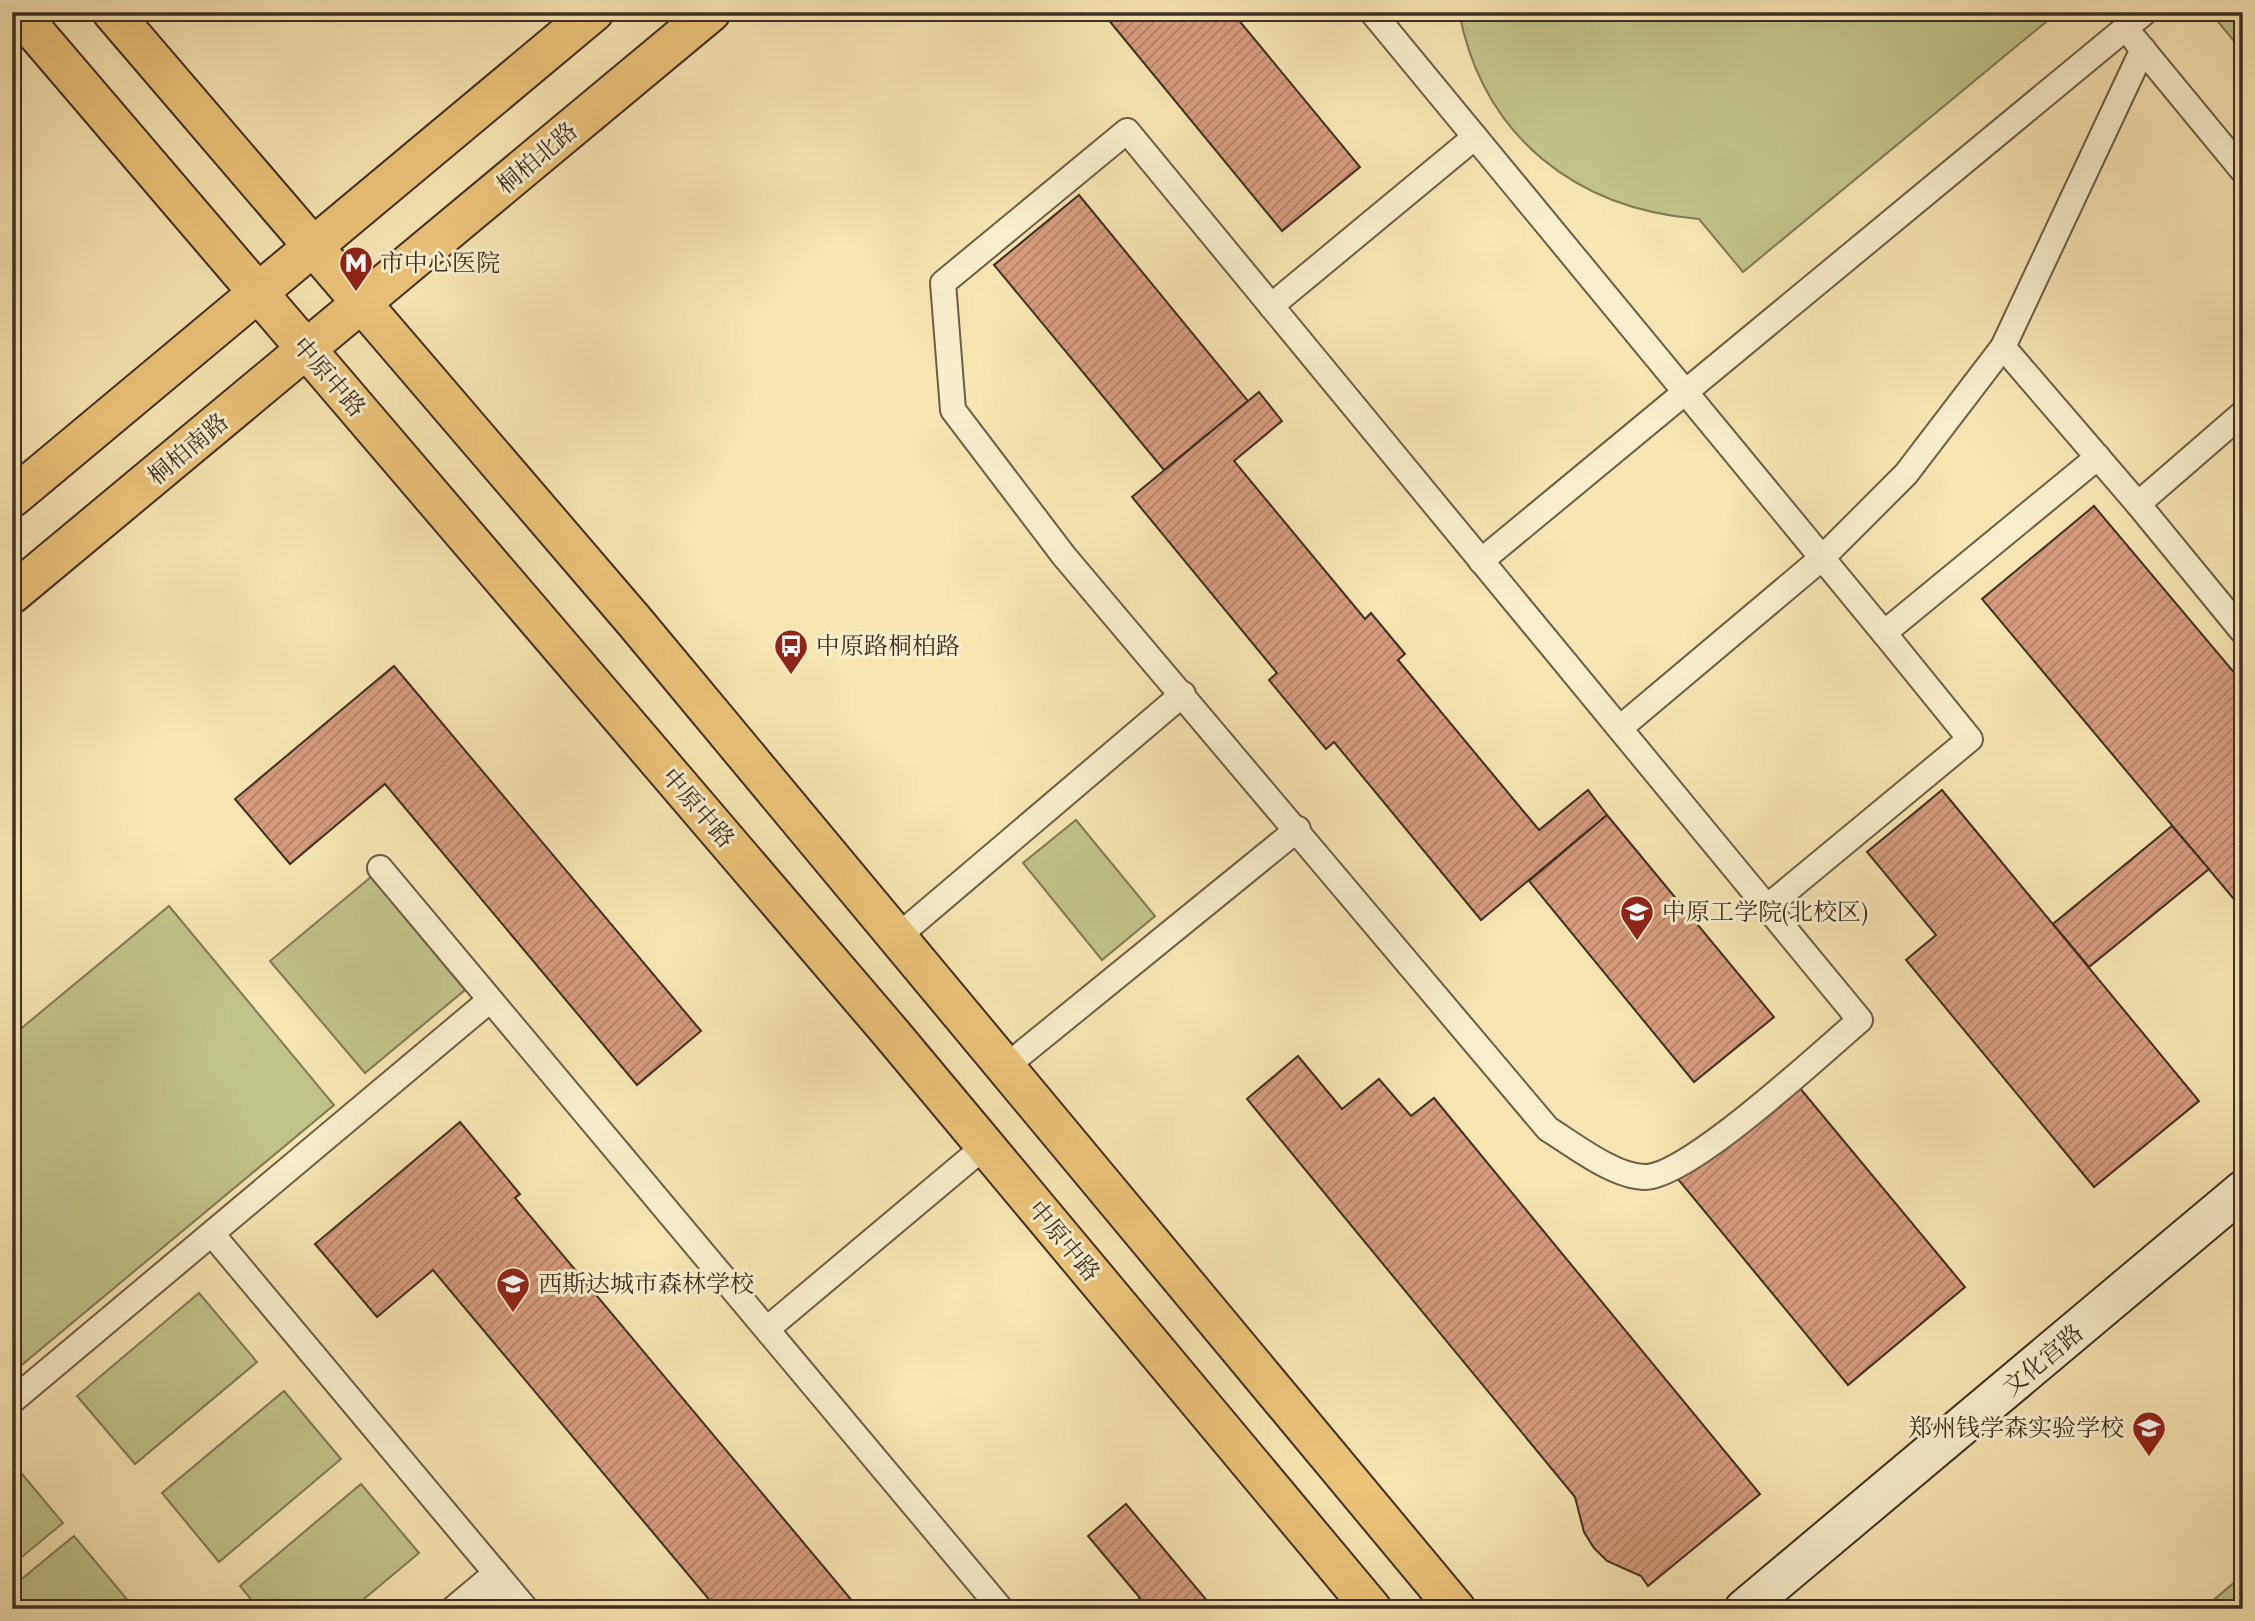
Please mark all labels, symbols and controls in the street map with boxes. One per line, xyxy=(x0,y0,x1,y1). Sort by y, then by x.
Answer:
street label: 桐柏北路 xyxy=(491,116,586,203)
metro station icon: 市中心医院 xyxy=(337,244,375,293)
place label: 市中心医院 xyxy=(380,248,500,282)
street label: 中原中路 xyxy=(283,331,372,426)
street label: 桐柏南路 xyxy=(142,407,237,494)
bus stop icon: 中原路桐柏路 xyxy=(772,627,810,676)
place label: 中原路桐柏路 xyxy=(816,631,960,665)
street label: 中原中路 xyxy=(652,762,741,857)
school or university icon: 中原工学院(北校区) xyxy=(1618,893,1656,942)
place label: 中原工学院(北校区) xyxy=(1662,897,1868,931)
street label: 中原中路 xyxy=(1019,1195,1106,1290)
school or university icon: 西斯达城市森林学校 xyxy=(494,1265,532,1314)
place label: 西斯达城市森林学校 xyxy=(538,1269,754,1303)
street label: 文化宫路 xyxy=(1997,1318,2092,1405)
school or university icon: 郑州钱学森实验学校 xyxy=(2130,1409,2168,1458)
place label: 郑州钱学森实验学校 xyxy=(1908,1413,2124,1447)

